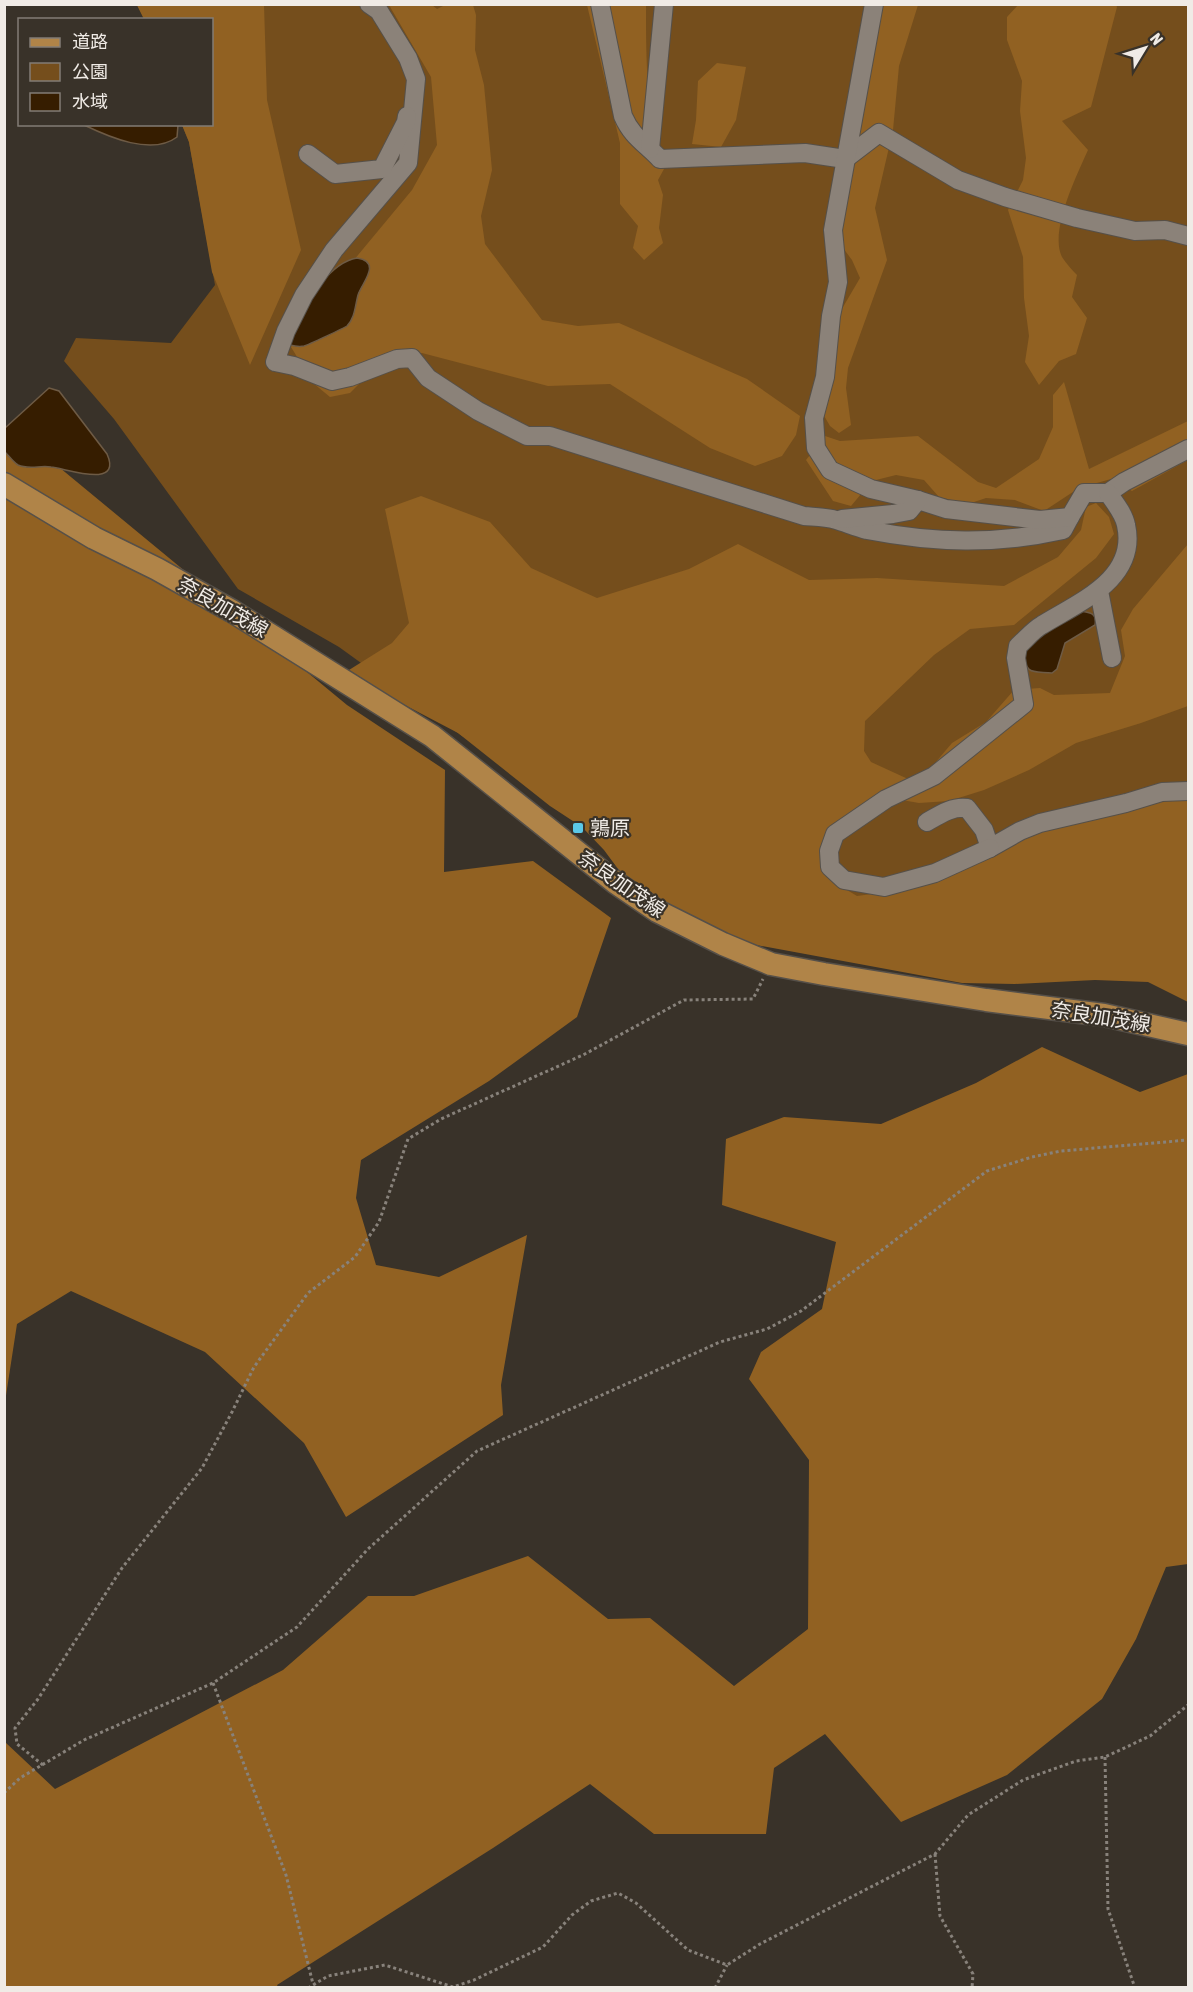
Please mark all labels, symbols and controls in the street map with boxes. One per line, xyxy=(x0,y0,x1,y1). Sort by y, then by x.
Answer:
legend xyxy=(18,18,213,126)
north arrow xyxy=(1115,18,1175,78)
text: N xyxy=(1147,29,1167,48)
text: 道路 xyxy=(72,31,108,52)
text: 公園 xyxy=(72,61,108,82)
text: 水域 xyxy=(72,91,108,112)
street label: 奈良加茂線 xyxy=(174,572,272,642)
place label: 鶉原 xyxy=(590,816,630,839)
marker: 鶉原 xyxy=(571,821,585,835)
street label: 奈良加茂線 xyxy=(575,845,670,922)
street label: 奈良加茂線 xyxy=(1050,997,1152,1036)

